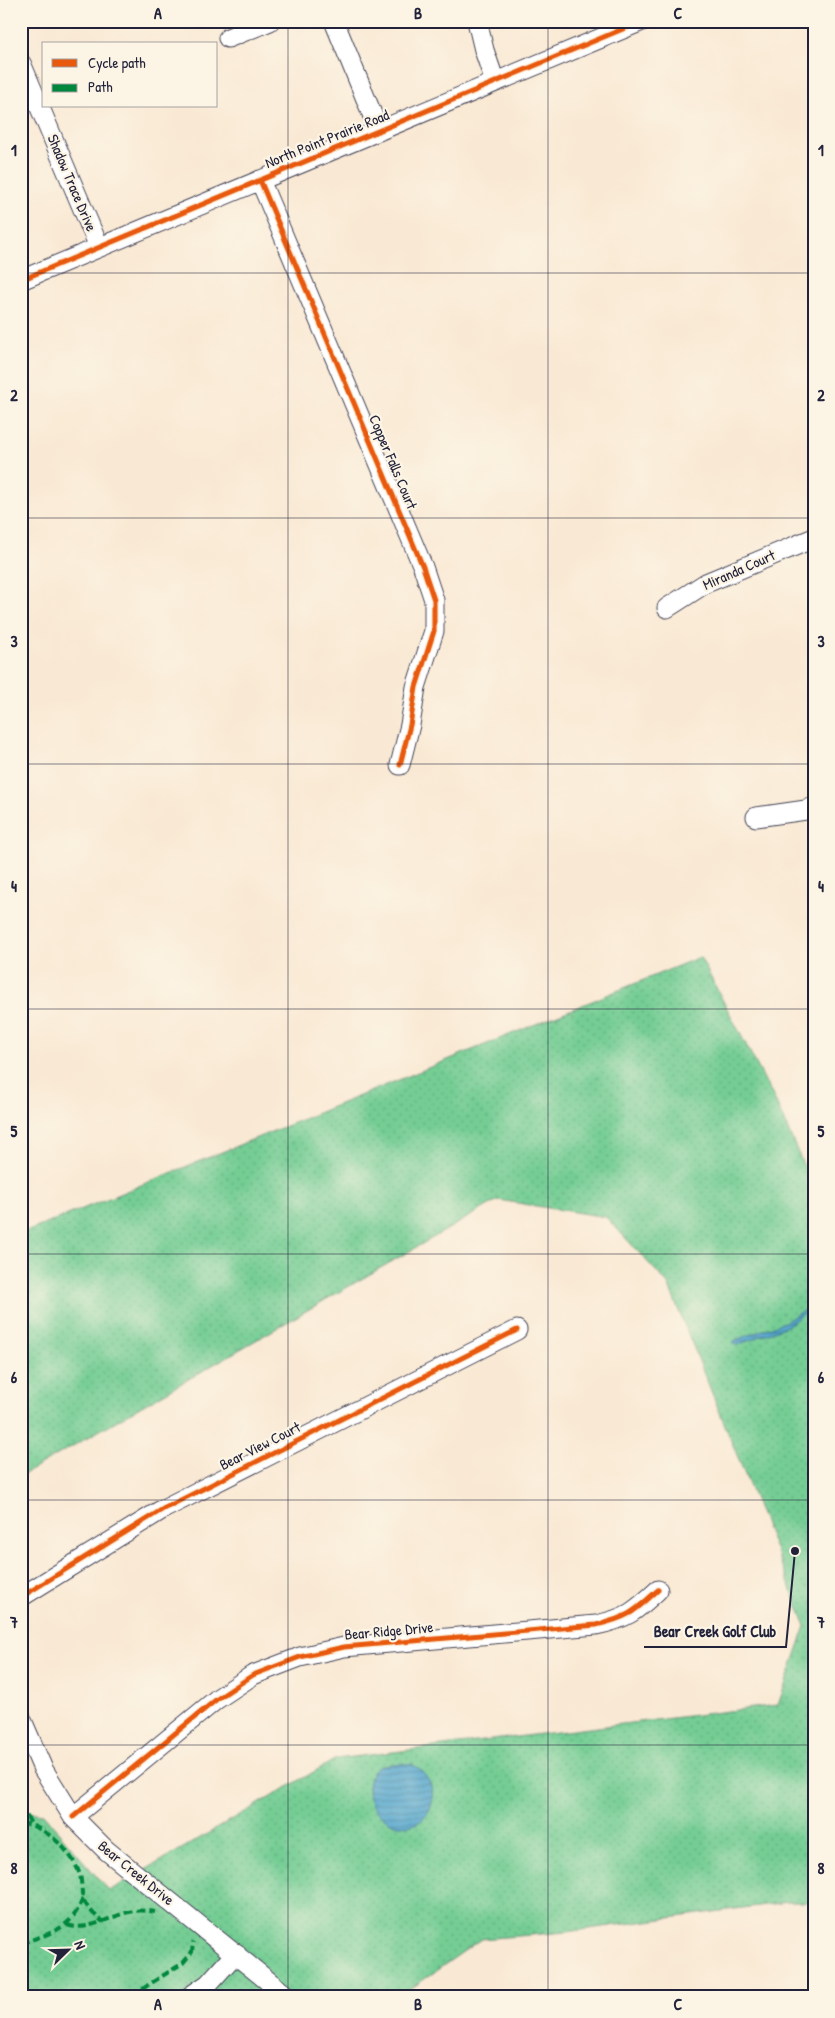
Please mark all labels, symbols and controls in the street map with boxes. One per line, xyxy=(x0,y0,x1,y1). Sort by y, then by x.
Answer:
text: A xyxy=(154,2,162,24)
text: B xyxy=(414,2,422,24)
text: C xyxy=(674,2,683,24)
legend xyxy=(42,42,218,108)
text: Cycle path xyxy=(88,52,146,73)
text: Path xyxy=(88,76,113,97)
street label: North Point Prairie Road xyxy=(262,104,392,173)
street label: Shadow Trace Drive xyxy=(43,131,102,235)
text: 1 xyxy=(11,139,17,161)
text: 1 xyxy=(818,139,824,161)
text: 2 xyxy=(10,384,18,406)
text: 2 xyxy=(817,384,825,406)
street label: Copper Falls Court xyxy=(364,411,423,513)
street label: Miranda Court xyxy=(699,544,779,595)
text: 3 xyxy=(10,630,18,652)
text: 3 xyxy=(817,630,825,652)
text: 4 xyxy=(11,875,17,897)
text: 4 xyxy=(818,875,824,897)
text: 5 xyxy=(11,1120,18,1142)
text: 5 xyxy=(818,1120,825,1142)
text: 6 xyxy=(11,1366,18,1388)
text: 6 xyxy=(818,1366,825,1388)
street label: Bear View Court xyxy=(216,1416,305,1475)
text: 7 xyxy=(9,1611,18,1633)
text: 7 xyxy=(816,1611,825,1633)
street label: Bear Ridge Drive xyxy=(344,1616,434,1645)
callout: Bear Creek Golf Club xyxy=(644,1616,786,1647)
text: Bear Creek Golf Club xyxy=(654,1620,777,1642)
street label: Bear Creek Drive xyxy=(94,1835,179,1910)
text: 8 xyxy=(11,1857,18,1879)
text: 8 xyxy=(818,1857,825,1879)
north arrow xyxy=(42,1926,92,1976)
text: N xyxy=(70,1938,91,1952)
text: A xyxy=(154,1993,162,2015)
text: B xyxy=(414,1993,422,2015)
text: C xyxy=(674,1993,683,2015)

